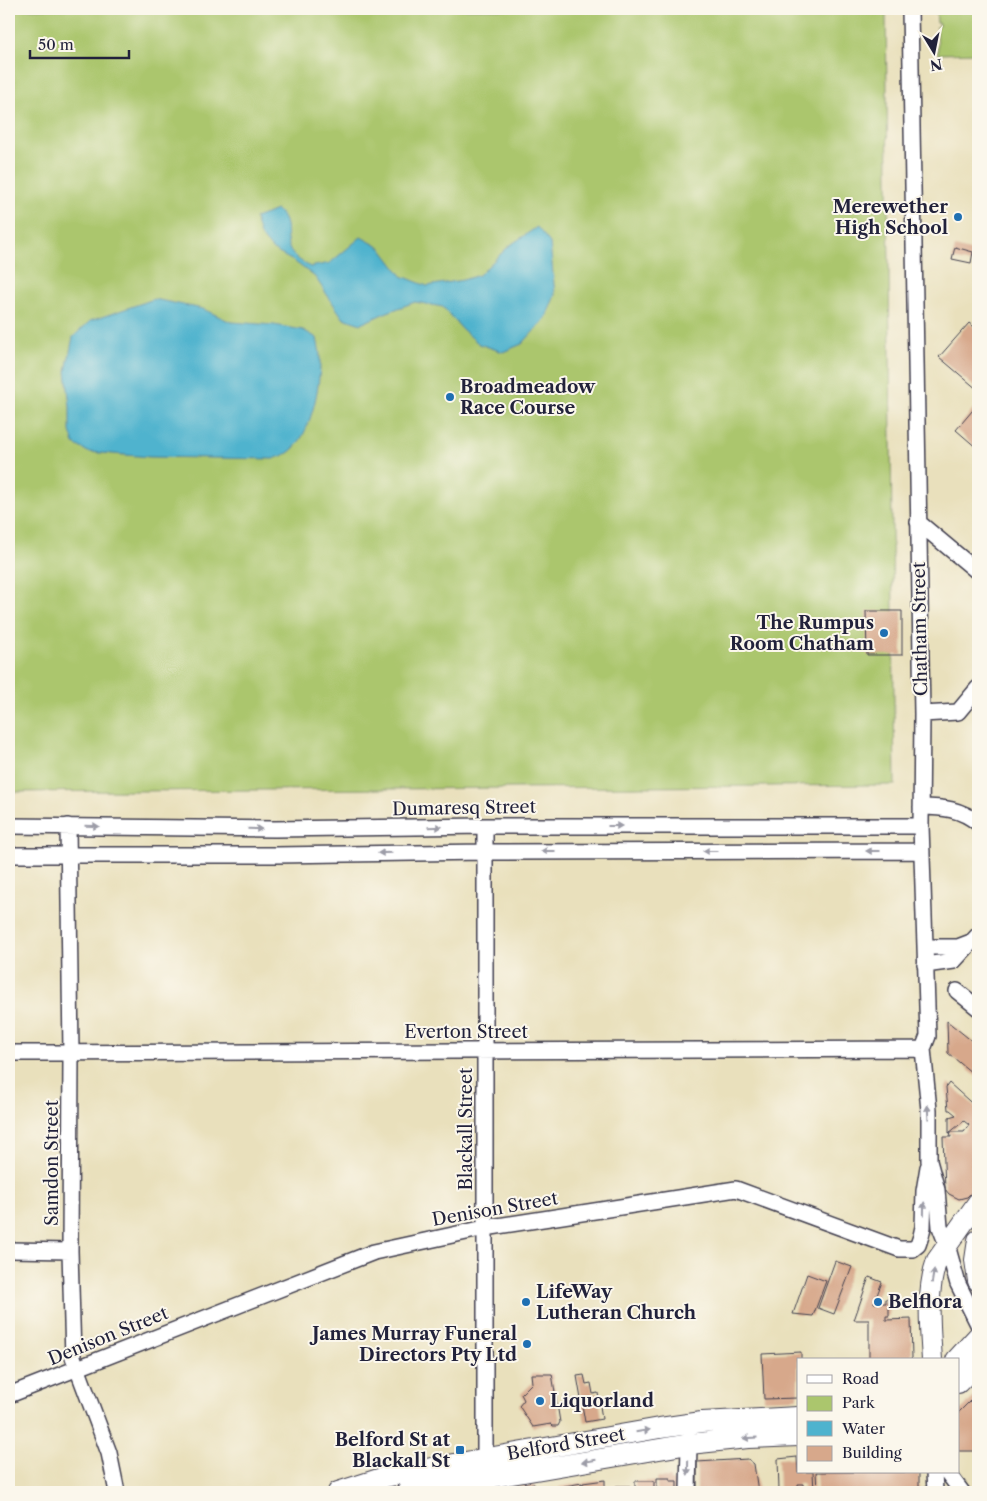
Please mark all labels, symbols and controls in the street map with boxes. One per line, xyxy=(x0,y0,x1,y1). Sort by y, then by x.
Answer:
scale bar xyxy=(30,28,129,60)
north arrow xyxy=(910,28,960,78)
text: 50 m xyxy=(38,35,74,54)
text: N xyxy=(929,55,944,75)
place label: Merewether High School xyxy=(833,196,948,239)
marker: Merewether High School xyxy=(952,211,964,223)
place label: Broadmeadow Race Course xyxy=(460,376,596,419)
marker: Broadmeadow Race Course xyxy=(444,391,456,403)
street label: Chatham Street xyxy=(908,561,932,696)
place label: The Rumpus Room Chatham xyxy=(730,612,874,655)
marker: The Rumpus Room Chatham xyxy=(878,627,890,639)
street label: Dumaresq Street xyxy=(392,796,537,820)
one-way arrow xyxy=(85,822,101,830)
one-way arrow xyxy=(607,822,623,830)
one-way arrow xyxy=(427,823,443,831)
one-way arrow xyxy=(247,825,263,833)
one-way arrow xyxy=(540,847,556,855)
one-way arrow xyxy=(702,847,718,855)
one-way arrow xyxy=(865,847,881,855)
one-way arrow xyxy=(377,849,393,857)
street label: Everton Street xyxy=(404,1021,528,1043)
street label: Blackall Street xyxy=(455,1067,477,1190)
street label: Samdon Street xyxy=(41,1099,63,1226)
one-way arrow xyxy=(924,1104,932,1120)
street label: Denison Street xyxy=(430,1187,560,1231)
one-way arrow xyxy=(920,1201,928,1217)
one-way arrow xyxy=(929,1268,937,1284)
place label: LifeWay Lutheran Church xyxy=(536,1281,697,1324)
place label: Belflora xyxy=(888,1291,963,1313)
marker: LifeWay Lutheran Church xyxy=(520,1296,532,1308)
marker: Belflora xyxy=(872,1296,884,1308)
street label: Denison Street xyxy=(45,1302,172,1370)
place label: James Murray Funeral Directors Pty Ltd xyxy=(309,1323,517,1366)
marker: James Murray Funeral Directors Pty Ltd xyxy=(521,1338,533,1350)
legend xyxy=(797,1358,960,1474)
text: Road xyxy=(842,1369,879,1388)
place label: Liquorland xyxy=(550,1390,654,1412)
text: Park xyxy=(842,1393,876,1412)
marker: Liquorland xyxy=(534,1395,546,1407)
text: Water xyxy=(841,1419,886,1438)
street label: Belford Street xyxy=(505,1423,627,1465)
one-way arrow xyxy=(635,1426,651,1434)
place label: Belford St at Blackall St xyxy=(335,1429,451,1472)
one-way arrow xyxy=(741,1435,757,1443)
text: Building xyxy=(842,1443,902,1462)
marker: Belford St at Blackall St xyxy=(454,1444,466,1456)
one-way arrow xyxy=(580,1457,596,1465)
one-way arrow xyxy=(684,1460,692,1476)

